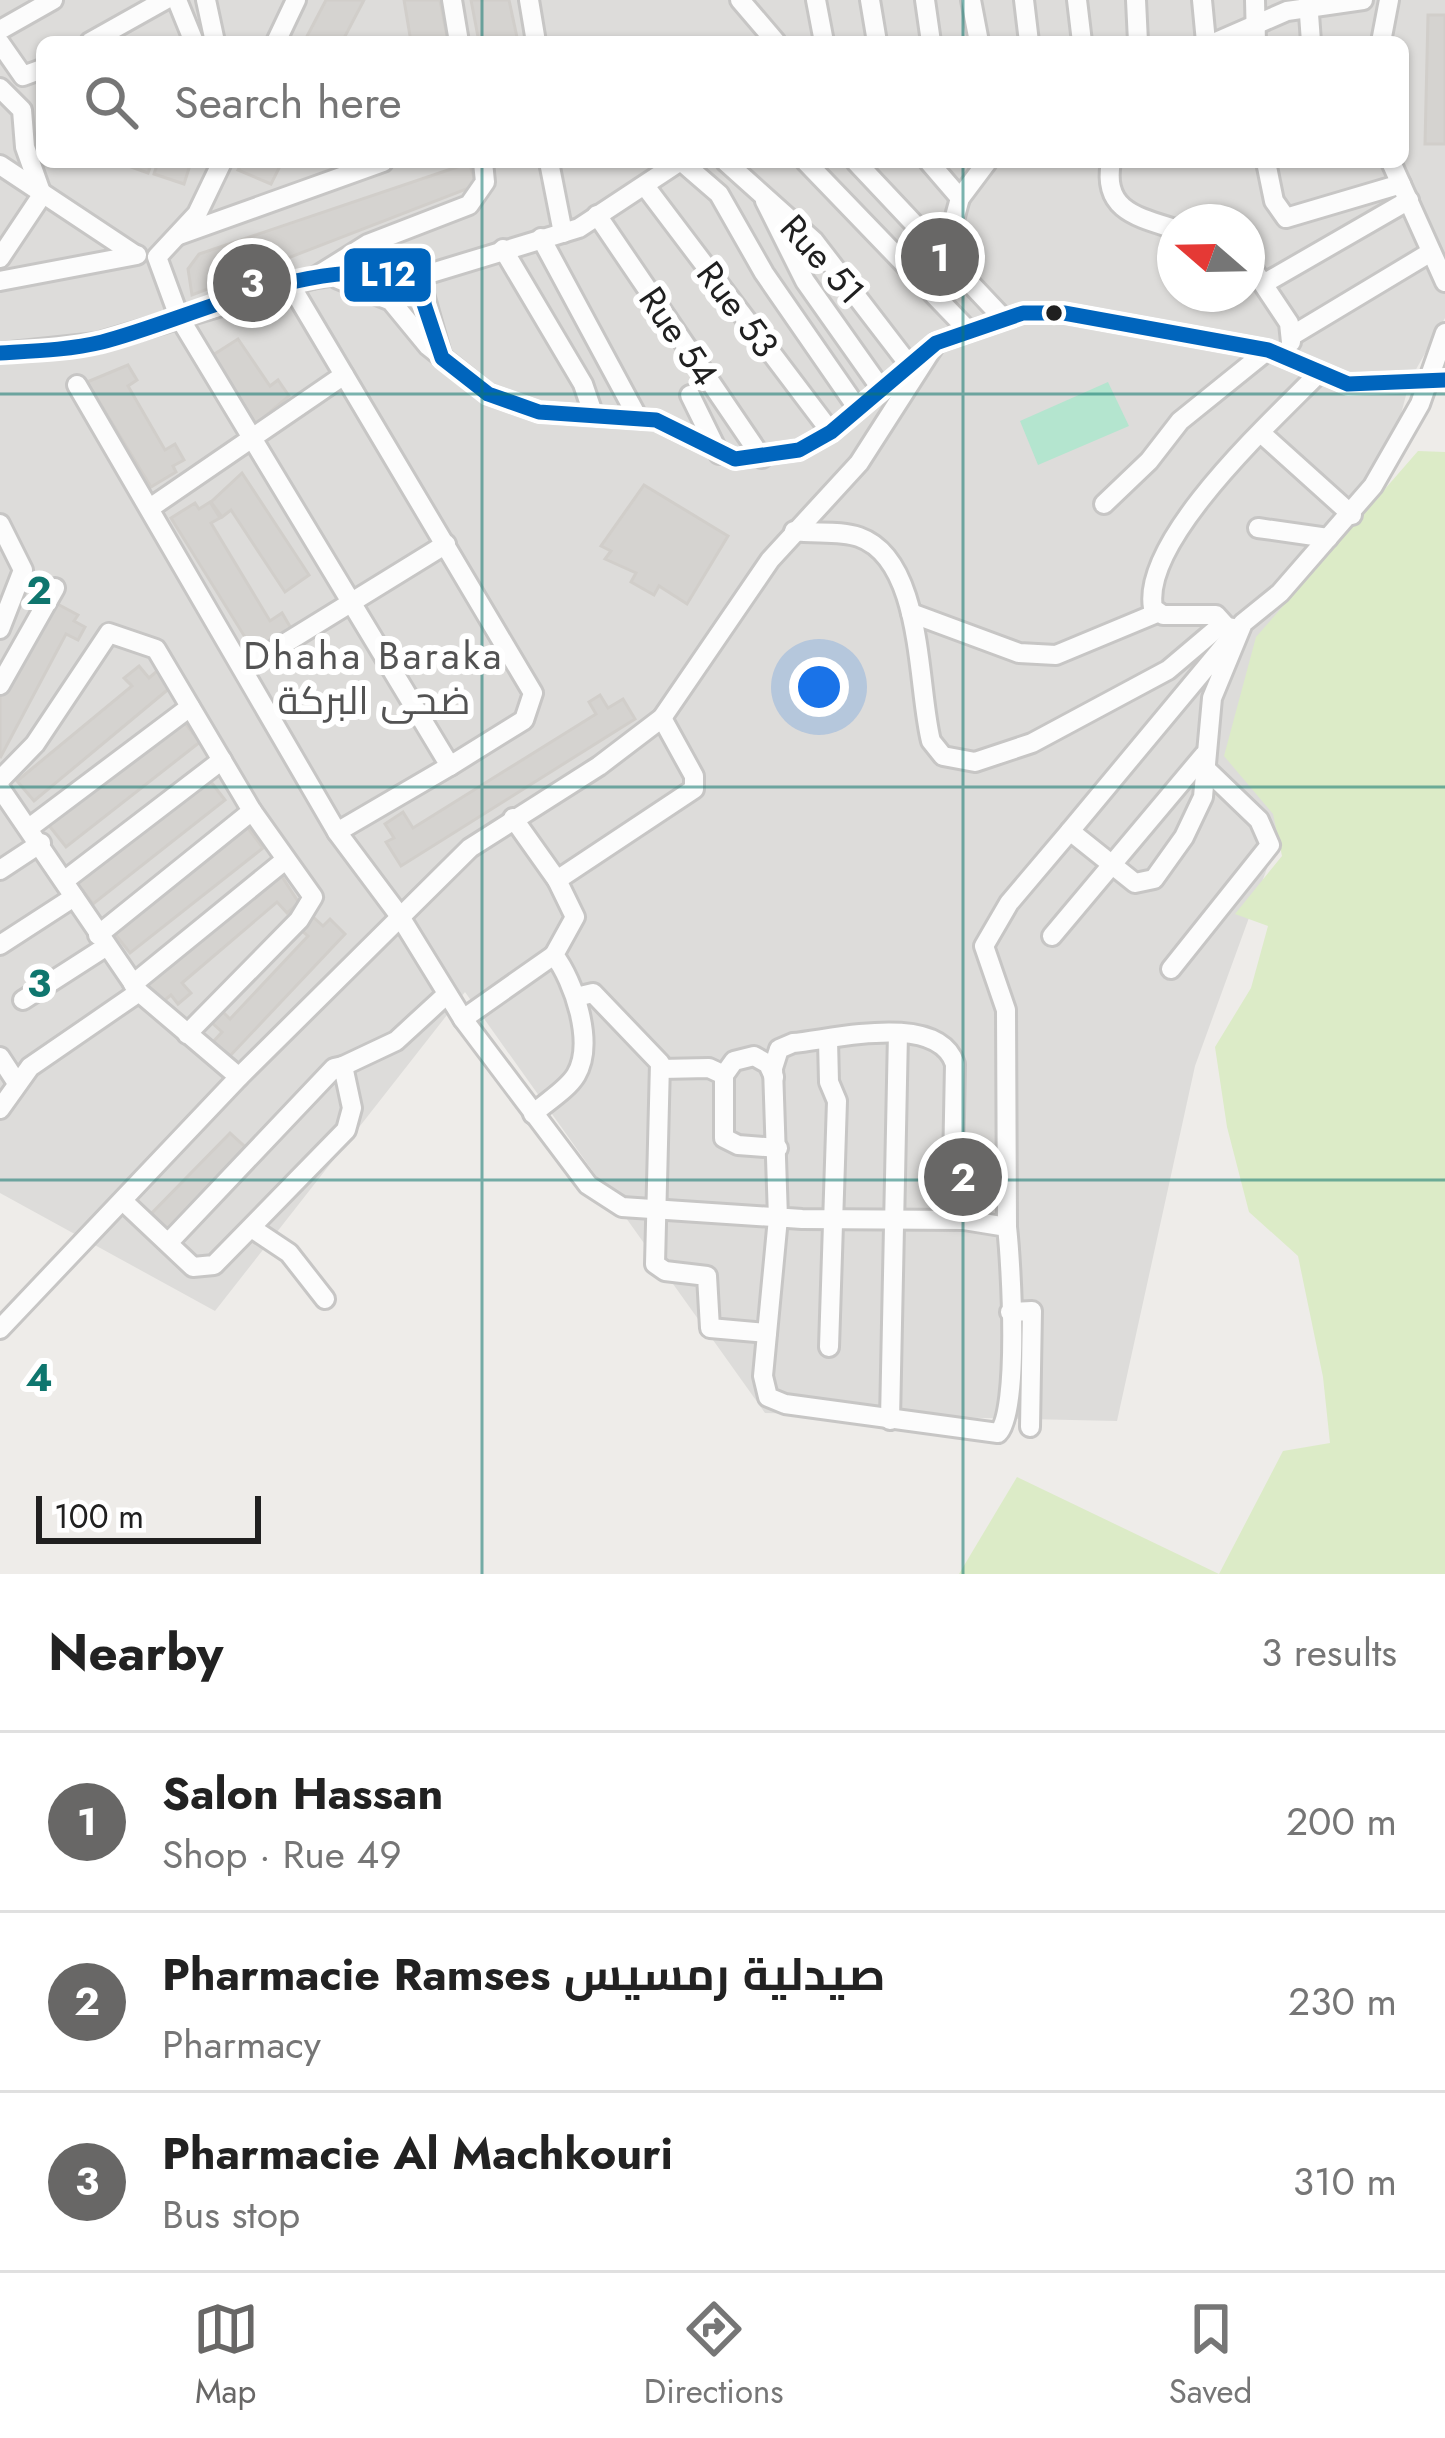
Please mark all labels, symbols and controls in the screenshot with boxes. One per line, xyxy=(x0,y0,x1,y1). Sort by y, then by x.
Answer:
search box xyxy=(36,36,1409,168)
icon: search xyxy=(78,69,144,135)
text: Search here xyxy=(174,70,402,135)
street label: Rue 51 xyxy=(769,203,877,315)
north arrow xyxy=(1157,204,1265,312)
pin: 1 xyxy=(901,212,979,302)
pin: 3 xyxy=(213,238,291,328)
line badge: L12 xyxy=(342,246,433,304)
street label: Rue 53 xyxy=(685,250,791,368)
text: L12 xyxy=(360,251,416,298)
street label: Rue 54 xyxy=(627,276,731,396)
unlabelled marker xyxy=(1043,302,1065,324)
text: 2 xyxy=(26,562,52,619)
district label: Dhaha Baraka ضحى البركة xyxy=(243,627,505,729)
your location xyxy=(789,657,849,717)
text: 3 xyxy=(27,955,51,1012)
pin: 2 xyxy=(924,1132,1002,1222)
text: 4 xyxy=(25,1349,53,1406)
scale bar xyxy=(36,1490,261,1543)
text: 100 m xyxy=(54,1493,144,1540)
text: Nearby xyxy=(48,1615,223,1689)
text: 3 results xyxy=(1261,1624,1397,1681)
text: Salon Hassan xyxy=(162,1761,443,1826)
text: 1 xyxy=(77,1793,97,1850)
text: 200 m xyxy=(1286,1793,1397,1850)
text: Shop · Rue 49 xyxy=(162,1826,402,1883)
text: Pharmacie Ramses صيدلية رمسيس xyxy=(162,1942,885,2007)
text: 2 xyxy=(74,1973,100,2030)
text: 230 m xyxy=(1288,1973,1397,2030)
text: Pharmacy xyxy=(162,2016,321,2073)
text: Pharmacie Al Machkouri xyxy=(162,2121,673,2186)
text: 3 xyxy=(75,2153,99,2210)
text: 310 m xyxy=(1293,2153,1397,2210)
text: Bus stop xyxy=(162,2186,300,2243)
tab: Map xyxy=(193,2296,259,2415)
tab: Directions xyxy=(644,2296,784,2415)
tab: Saved xyxy=(1169,2296,1252,2415)

